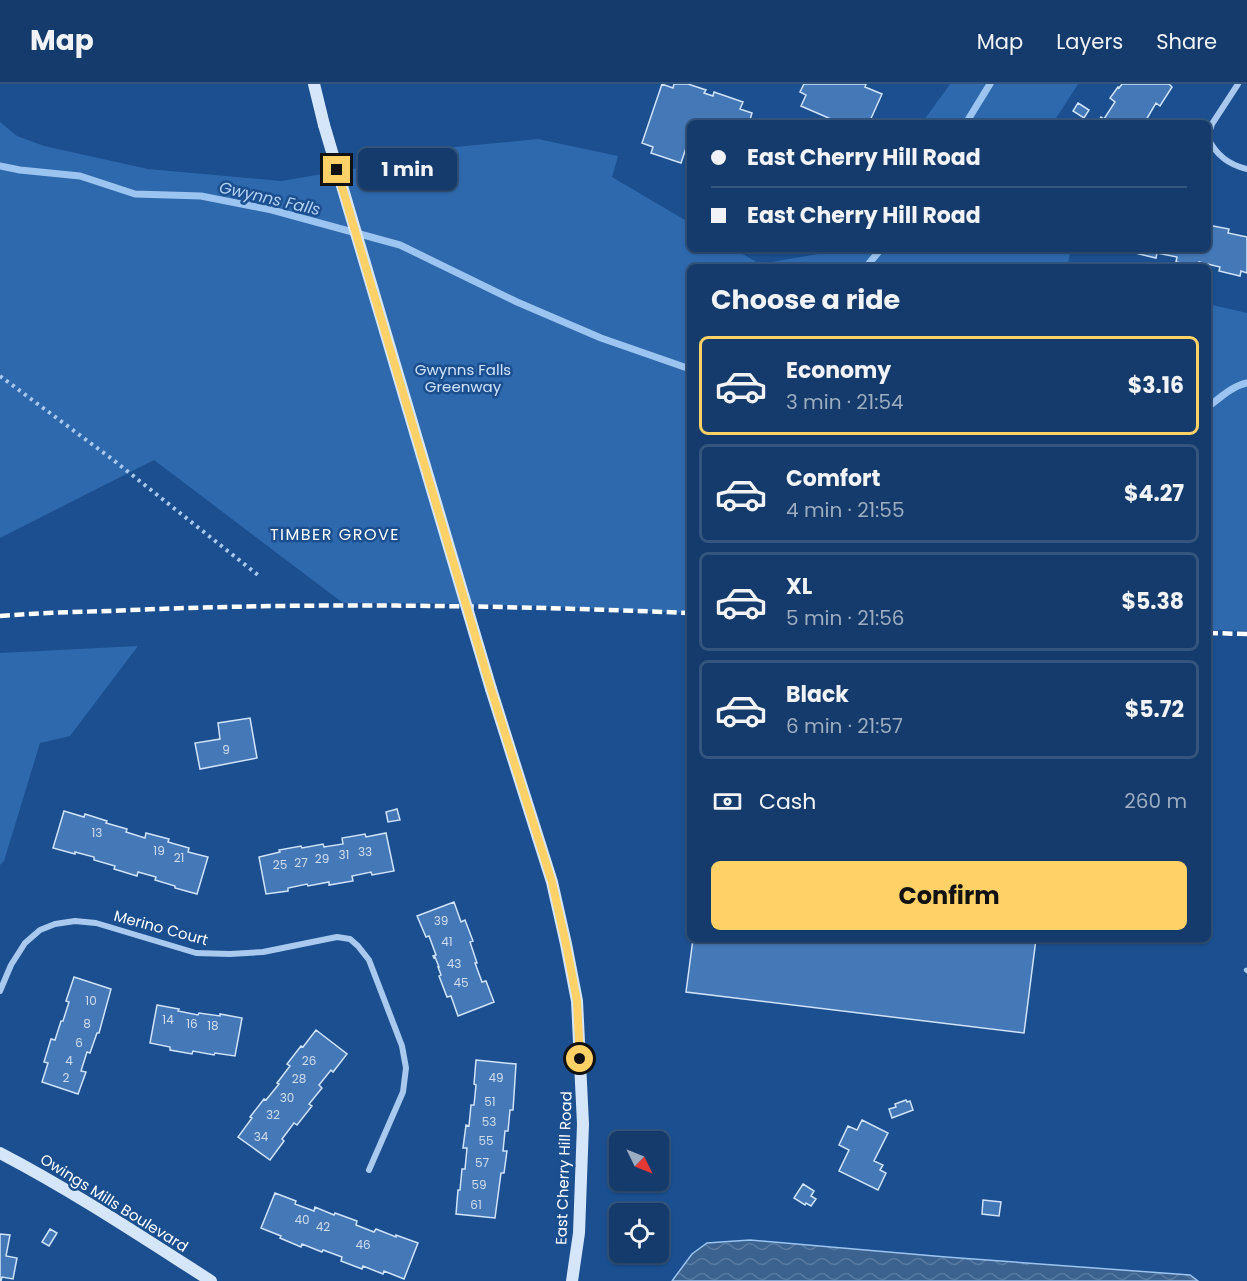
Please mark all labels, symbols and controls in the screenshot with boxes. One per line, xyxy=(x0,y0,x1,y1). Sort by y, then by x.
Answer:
text: Map xyxy=(30,21,94,60)
text: Map xyxy=(977,27,1023,56)
text: Layers xyxy=(1056,27,1123,56)
text: Share xyxy=(1156,27,1217,56)
text: East Cherry Hill Road xyxy=(747,142,981,173)
callout: 1 min xyxy=(358,149,457,191)
text: 1 min xyxy=(381,155,434,183)
route end xyxy=(323,156,350,183)
water label: Gwynns Falls xyxy=(217,176,323,221)
text: East Cherry Hill Road xyxy=(747,200,981,231)
text: Choose a ride xyxy=(711,281,900,318)
text: Economy xyxy=(786,355,891,386)
park label: Gwynns Falls Greenway xyxy=(415,359,511,397)
icon: car xyxy=(714,359,768,413)
text: $3.16 xyxy=(1128,370,1184,401)
text: 3 min · 21:54 xyxy=(786,388,904,416)
text: Comfort xyxy=(786,463,880,494)
icon: car xyxy=(714,467,768,521)
text: $4.27 xyxy=(1124,478,1184,509)
text: 4 min · 21:55 xyxy=(786,496,904,524)
district label: TIMBER GROVE xyxy=(270,523,400,546)
text: XL xyxy=(786,571,812,602)
icon: car xyxy=(714,575,768,629)
text: $5.38 xyxy=(1121,586,1184,617)
text: 5 min · 21:56 xyxy=(786,604,905,632)
text: Black xyxy=(786,679,849,710)
icon: car xyxy=(714,683,768,737)
text: $5.72 xyxy=(1125,694,1184,725)
text: 6 min · 21:57 xyxy=(786,712,903,740)
house number: 9 xyxy=(222,741,230,758)
icon: cash xyxy=(711,785,744,818)
text: Cash xyxy=(759,786,816,817)
text: 260 m xyxy=(1124,787,1187,815)
house number: 13 xyxy=(92,824,102,841)
house number: 19 xyxy=(153,842,165,859)
house number: 33 xyxy=(358,843,372,860)
house number: 31 xyxy=(339,846,349,863)
house number: 21 xyxy=(174,849,184,866)
house number: 29 xyxy=(315,850,329,867)
house number: 27 xyxy=(294,854,308,871)
house number: 25 xyxy=(273,856,287,873)
button: Confirm xyxy=(711,861,1187,930)
street label: Merino Court xyxy=(112,905,210,950)
house number: 39 xyxy=(434,912,448,929)
house number: 41 xyxy=(441,933,453,950)
house number: 43 xyxy=(447,955,461,972)
house number: 45 xyxy=(453,974,469,991)
house number: 10 xyxy=(85,992,97,1009)
house number: 14 xyxy=(162,1011,174,1028)
house number: 8 xyxy=(83,1015,91,1032)
house number: 16 xyxy=(186,1015,198,1032)
house number: 18 xyxy=(207,1017,219,1034)
house number: 6 xyxy=(75,1034,83,1051)
route start xyxy=(566,1045,593,1072)
house number: 4 xyxy=(65,1052,73,1069)
house number: 26 xyxy=(302,1052,316,1069)
house number: 2 xyxy=(63,1069,70,1086)
house number: 49 xyxy=(488,1069,504,1086)
house number: 28 xyxy=(292,1070,306,1087)
house number: 30 xyxy=(280,1089,294,1106)
street label: East Cherry Hill Road xyxy=(550,1091,577,1245)
house number: 51 xyxy=(484,1093,496,1110)
house number: 32 xyxy=(266,1106,280,1123)
house number: 53 xyxy=(482,1113,496,1130)
house number: 34 xyxy=(254,1128,269,1145)
north arrow xyxy=(609,1131,669,1191)
map controls xyxy=(609,1131,669,1263)
house number: 55 xyxy=(478,1132,494,1149)
street label: Owings Mills Boulevard xyxy=(36,1148,192,1257)
house number: 57 xyxy=(475,1154,489,1171)
house number: 59 xyxy=(471,1176,487,1193)
house number: 61 xyxy=(470,1196,482,1213)
button: locate xyxy=(609,1203,669,1263)
house number: 40 xyxy=(294,1211,310,1228)
house number: 42 xyxy=(316,1218,330,1235)
house number: 46 xyxy=(355,1236,371,1253)

